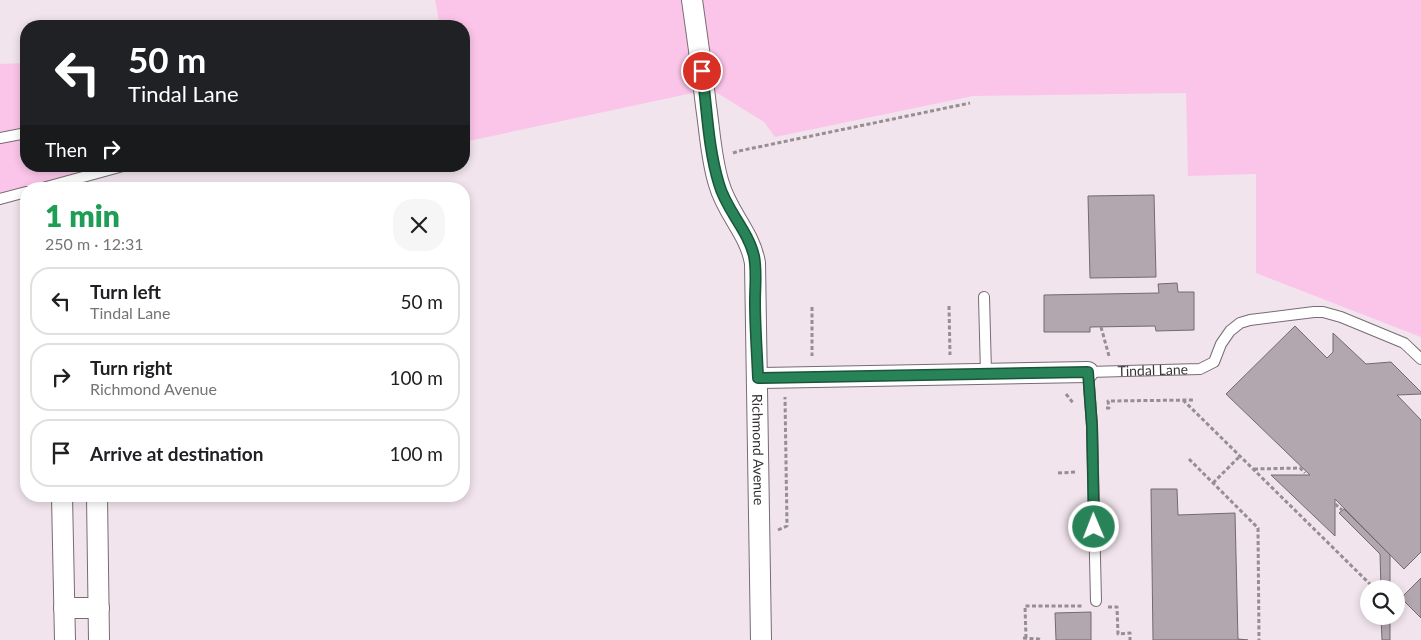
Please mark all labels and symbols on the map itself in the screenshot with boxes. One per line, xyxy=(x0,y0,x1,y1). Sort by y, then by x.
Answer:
pin xyxy=(681,50,723,92)
street label: Tindal Lane xyxy=(1117,360,1188,379)
street label: Richmond Avenue xyxy=(749,394,768,505)
position arrow xyxy=(1067,500,1119,552)

